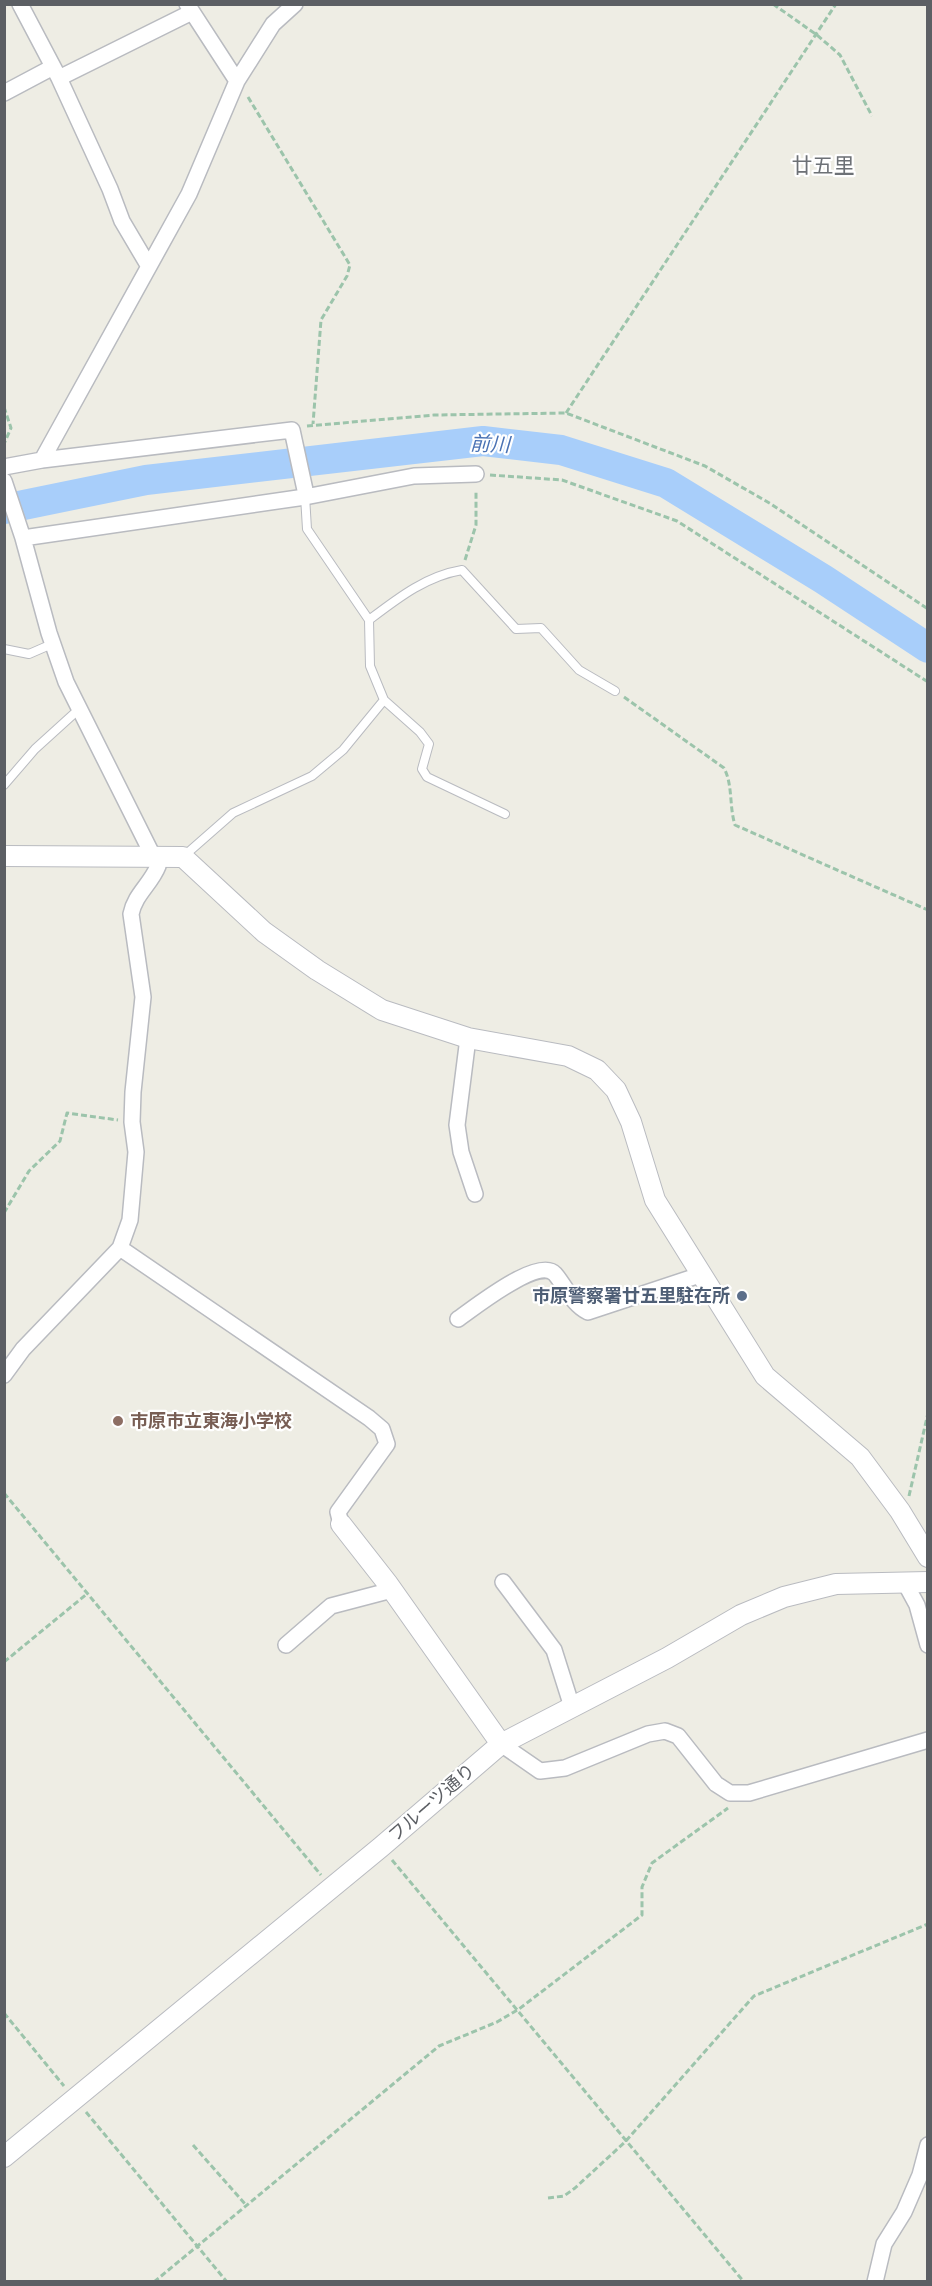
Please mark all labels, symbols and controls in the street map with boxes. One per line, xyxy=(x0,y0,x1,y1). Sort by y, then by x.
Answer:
district label: 廿五里 xyxy=(792,154,855,179)
water label: 前川 xyxy=(470,432,512,458)
place label: 市原警察署廿五里駐在所 xyxy=(532,1286,730,1307)
marker: 市原警察署廿五里駐在所 xyxy=(735,1289,749,1303)
place label: 市原市立東海小学校 xyxy=(130,1411,292,1432)
marker: 市原市立東海小学校 xyxy=(111,1414,125,1428)
street label: フルーツ通り xyxy=(384,1760,480,1846)

